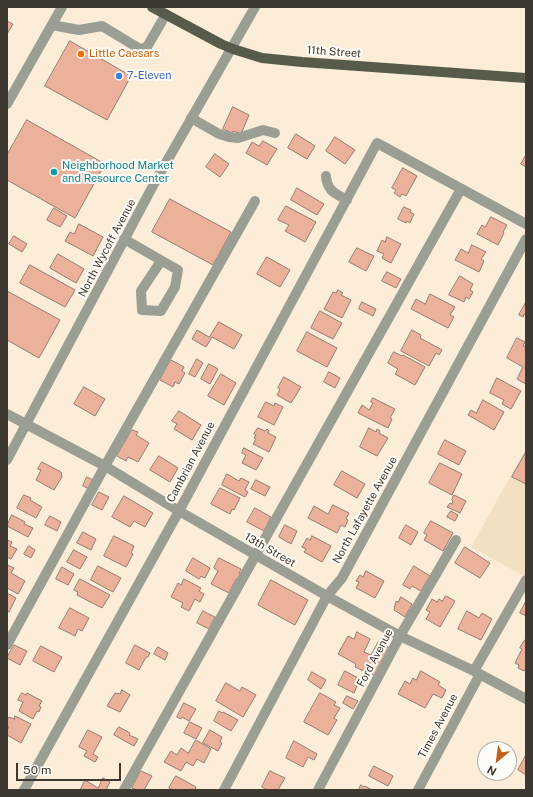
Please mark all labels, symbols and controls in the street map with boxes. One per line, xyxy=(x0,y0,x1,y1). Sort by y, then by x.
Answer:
street label: 11th Street xyxy=(306,44,362,60)
place label: Little Caesars xyxy=(89,47,159,61)
marker: Little Caesars xyxy=(76,49,86,59)
place label: 7-Eleven xyxy=(127,69,172,83)
marker: 7-Eleven xyxy=(114,71,124,81)
place label: Neighborhood Market and Resource Center xyxy=(62,159,174,185)
marker: Neighborhood Market and Resource Center xyxy=(49,167,59,177)
street label: North Wycoff Avenue xyxy=(76,197,138,299)
street label: Cambrian Avenue xyxy=(164,419,218,505)
street label: North Lafayette Avenue xyxy=(330,454,400,566)
street label: 13th Street xyxy=(242,530,298,570)
street label: Ford Avenue xyxy=(354,627,396,689)
street label: Times Avenue xyxy=(415,692,461,760)
north arrow xyxy=(477,741,517,781)
scale bar xyxy=(18,755,123,781)
text: 50 m xyxy=(23,763,51,777)
text: N xyxy=(485,763,498,778)

